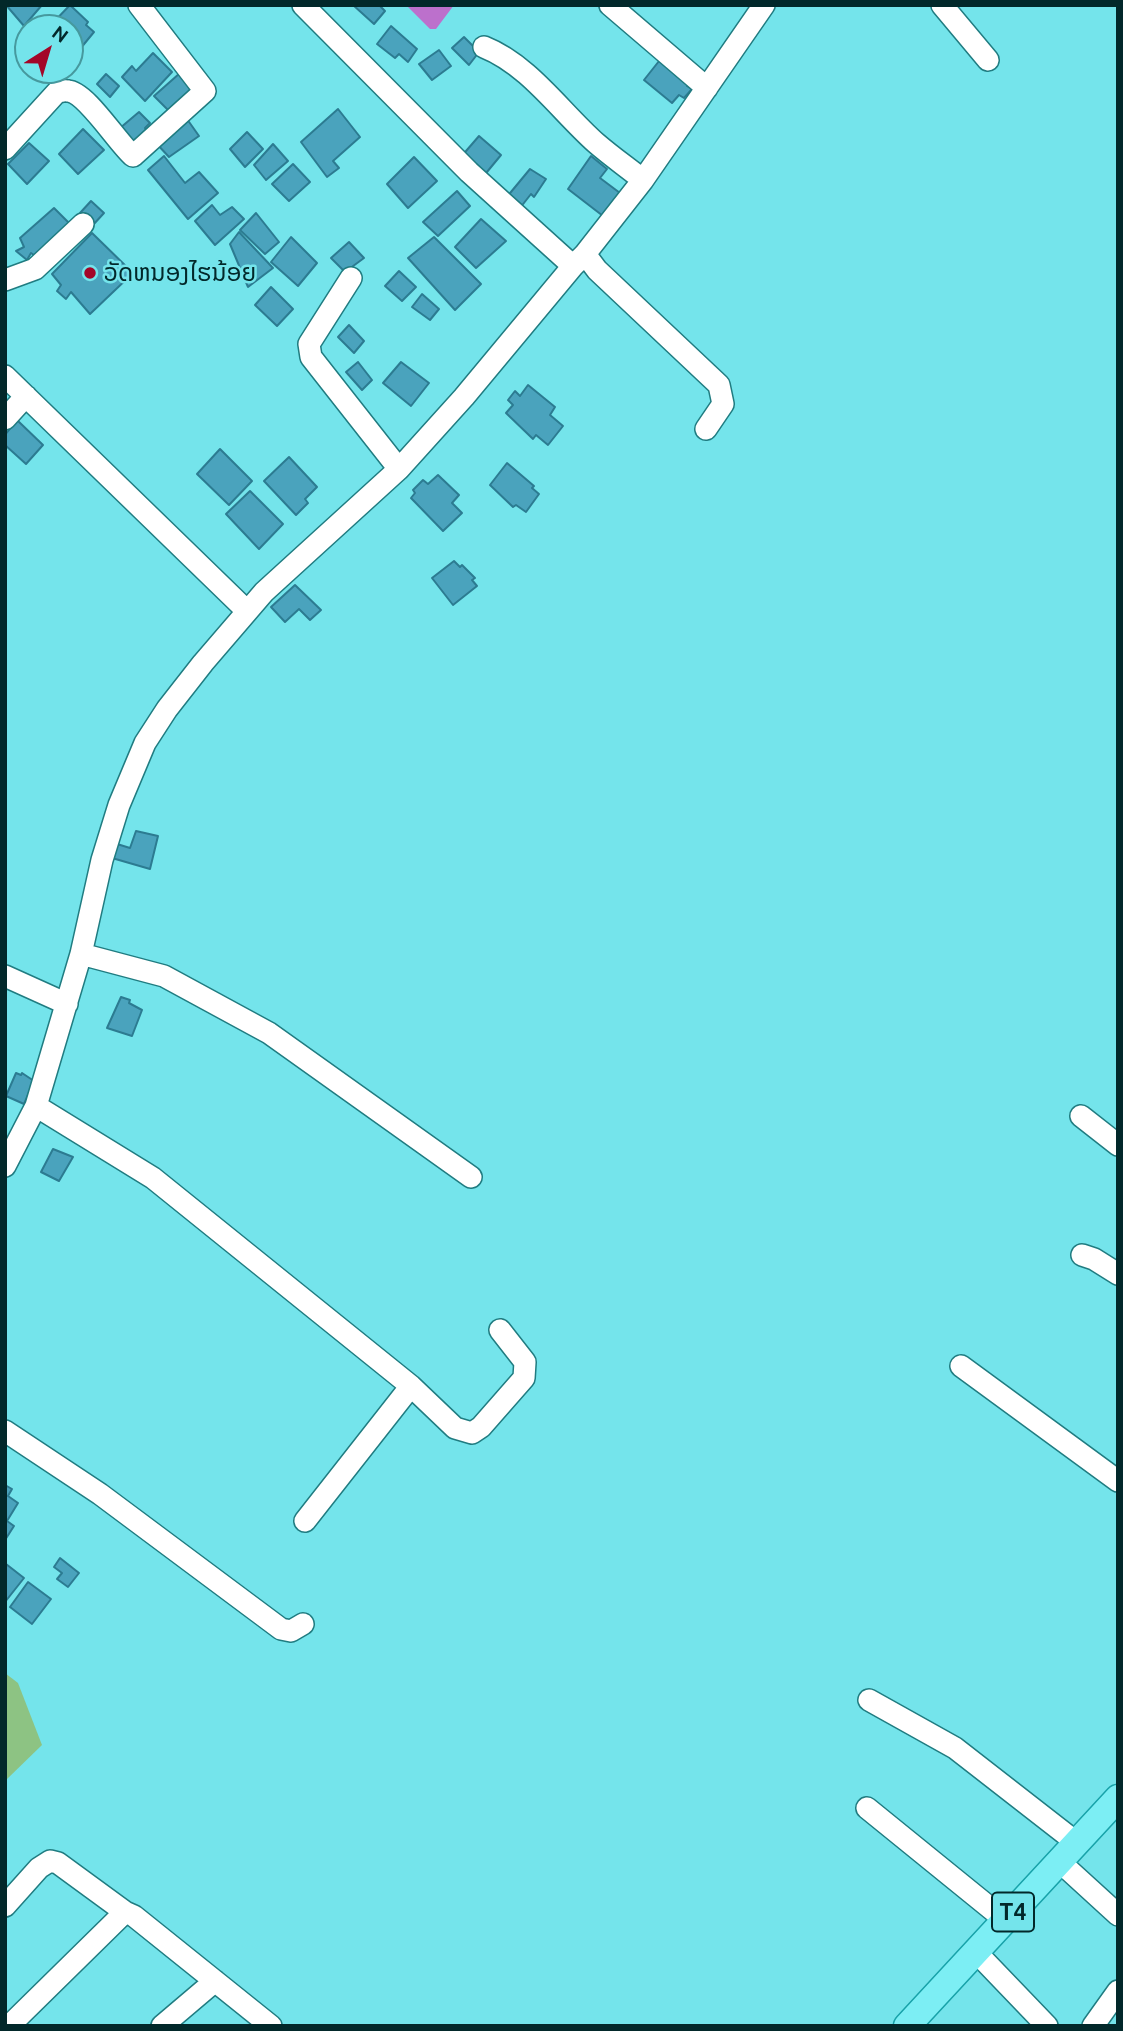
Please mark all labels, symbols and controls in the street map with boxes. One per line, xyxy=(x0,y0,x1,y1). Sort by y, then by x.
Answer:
north arrow xyxy=(14,14,84,84)
text: N xyxy=(48,21,73,47)
place label: ວັດຫນອງໄຮນ້ອຍ xyxy=(104,259,256,287)
marker: ວັດຫນອງໄຮນ້ອຍ xyxy=(82,265,98,281)
road number: T4 xyxy=(992,1893,1034,1932)

